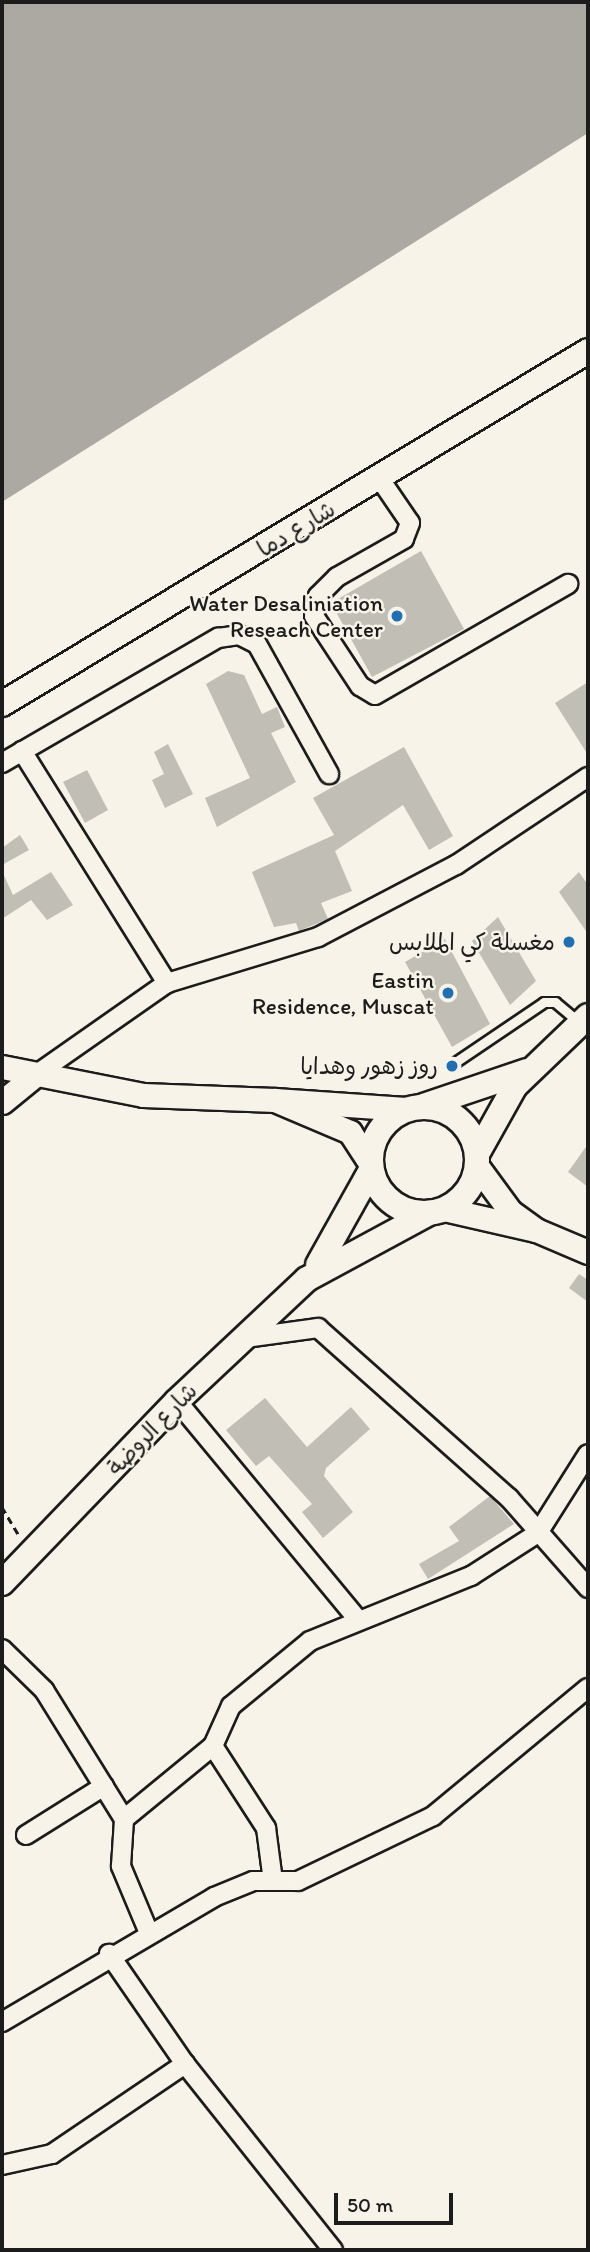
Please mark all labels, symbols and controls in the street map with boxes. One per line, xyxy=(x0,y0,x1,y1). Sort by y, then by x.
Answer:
street label: شارع دما xyxy=(252,495,340,563)
place label: Water Desaliniation Reseach Center xyxy=(190,589,383,643)
marker: Water Desaliniation Reseach Center xyxy=(389,608,405,624)
place label: مغسلة كي الملابس xyxy=(389,928,555,956)
marker: مغسلة كي الملابس xyxy=(561,934,577,950)
place label: Eastin Residence, Muscat xyxy=(253,966,434,1020)
marker: Eastin Residence, Muscat xyxy=(440,985,456,1001)
place label: روز زهور وهدايا xyxy=(300,1052,438,1080)
marker: روز زهور وهدايا xyxy=(444,1058,460,1074)
street label: شارع الروضة xyxy=(101,1377,203,1481)
scale bar xyxy=(338,2178,457,2222)
text: 50 m xyxy=(347,2192,393,2217)

